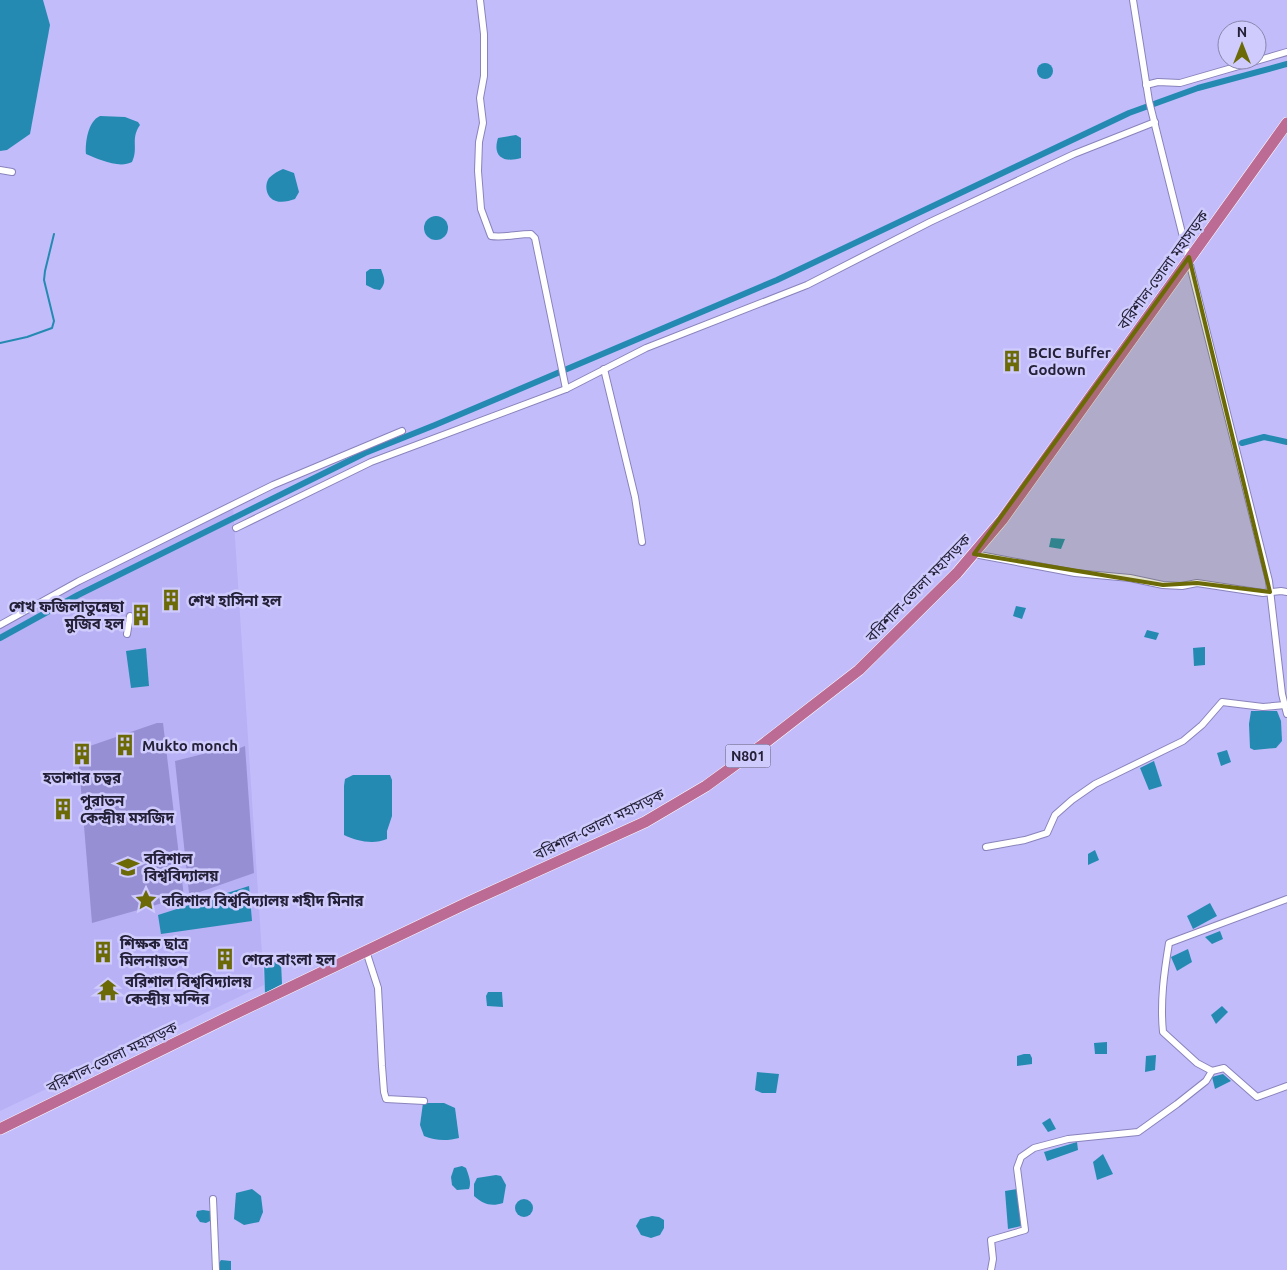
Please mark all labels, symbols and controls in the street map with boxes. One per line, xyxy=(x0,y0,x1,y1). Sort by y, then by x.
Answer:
north arrow xyxy=(1217,20,1267,70)
text: N xyxy=(1237,24,1247,40)
street label: বরিশাল-ভোলা মহাসড়ক xyxy=(1114,206,1212,334)
place label: BCIC Buffer Godown xyxy=(1028,344,1112,378)
building icon: BCIC Buffer Godown xyxy=(999,348,1025,374)
street label: বরিশাল-ভোলা মহাসড়ক xyxy=(862,530,974,646)
building icon: শেখ হাসিনা হল xyxy=(158,587,184,613)
place label: শেখ হাসিনা হল xyxy=(188,592,282,609)
place label: শেখ ফজিলাতুন্নেছা মুজিব হল xyxy=(9,598,125,634)
building icon: শেখ ফজিলাতুন্নেছা মুজিব হল xyxy=(128,602,154,628)
building icon: Mukto monch xyxy=(112,732,138,758)
place label: Mukto monch xyxy=(142,737,238,754)
building icon: হতাশার চত্বর xyxy=(69,741,95,767)
road number: N801 xyxy=(726,744,770,768)
place label: হতাশার চত্বর xyxy=(42,769,122,786)
street label: বরিশাল-ভোলা মহাসড়ক xyxy=(530,785,668,863)
place label: পুরাতন কেন্দ্রীয় মসজিদ xyxy=(80,792,174,826)
building icon: পুরাতন কেন্দ্রীয় মসজিদ xyxy=(50,796,76,822)
place label: বরিশাল বিশ্ববিদ্যালয় xyxy=(143,850,219,884)
school or university icon: বরিশাল বিশ্ববিদ্যালয় xyxy=(115,854,141,880)
place icon: বরিশাল বিশ্ববিদ্যালয় শহীদ মিনার xyxy=(133,887,159,913)
place label: বরিশাল বিশ্ববিদ্যালয় শহীদ মিনার xyxy=(161,892,365,909)
place label: শিক্ষক ছাত্র মিলনায়তন xyxy=(119,935,189,969)
building icon: শিক্ষক ছাত্র মিলনায়তন xyxy=(90,939,116,965)
building icon: শেরে বাংলা হল xyxy=(212,946,238,972)
place label: শেরে বাংলা হল xyxy=(242,951,336,968)
place label: বরিশাল বিশ্ববিদ্যালয় কেন্দ্রীয় মন্দির xyxy=(124,973,252,1007)
temple icon: বরিশাল বিশ্ববিদ্যালয় কেন্দ্রীয় মন্দির xyxy=(95,977,121,1003)
street label: বরিশাল-ভোলা মহাসড়ক xyxy=(43,1018,181,1096)

